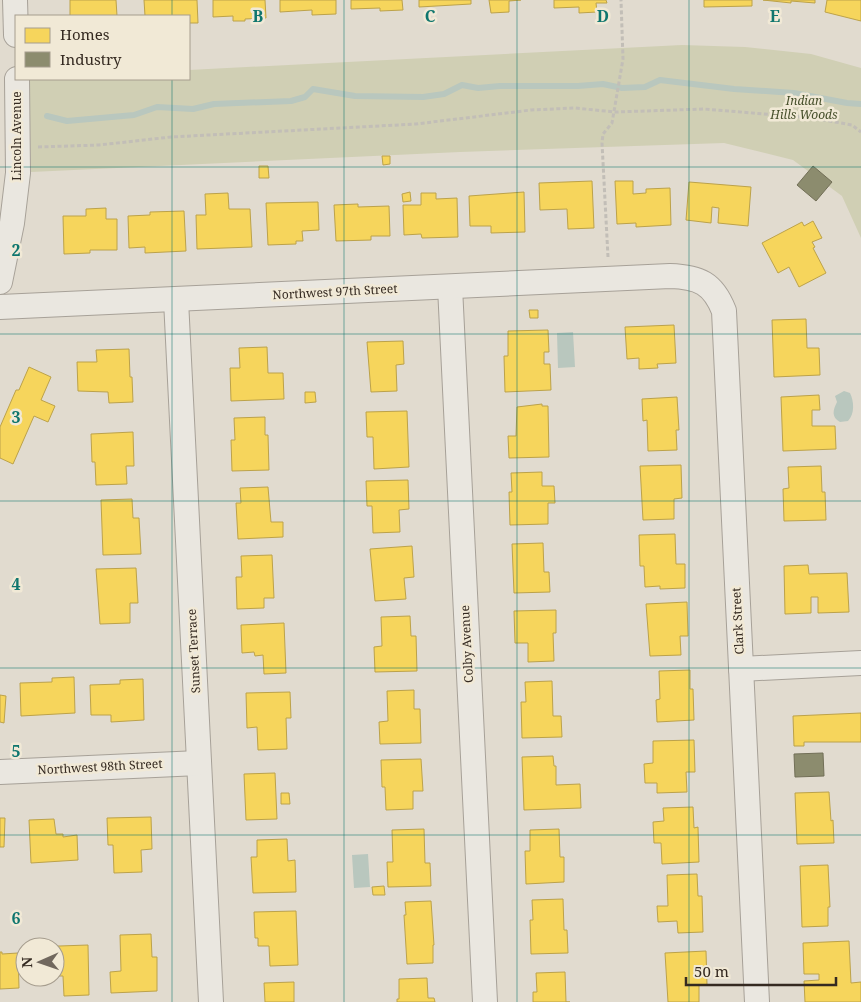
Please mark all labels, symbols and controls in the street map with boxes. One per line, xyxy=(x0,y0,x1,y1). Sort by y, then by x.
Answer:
text: B xyxy=(253,5,264,27)
text: C xyxy=(425,5,436,27)
text: D xyxy=(597,5,609,27)
text: E xyxy=(770,5,780,27)
legend xyxy=(15,15,190,80)
text: Homes xyxy=(60,24,110,44)
text: Industry xyxy=(60,49,122,69)
street label: Lincoln Avenue xyxy=(8,91,25,181)
park label: Indian Hills Woods xyxy=(769,92,838,123)
text: 2 xyxy=(11,239,21,261)
street label: Northwest 97th Street xyxy=(272,280,398,303)
text: 3 xyxy=(11,406,21,428)
text: 4 xyxy=(11,573,21,595)
street label: Clark Street xyxy=(727,587,748,655)
street label: Colby Avenue xyxy=(456,605,477,683)
street label: Sunset Terrace xyxy=(183,608,204,694)
text: 5 xyxy=(11,740,21,762)
street label: Northwest 98th Street xyxy=(37,755,163,778)
text: 6 xyxy=(11,907,21,929)
north arrow xyxy=(15,937,65,987)
scale bar xyxy=(686,954,836,986)
text: N xyxy=(17,957,36,968)
text: 50 m xyxy=(694,961,729,981)

